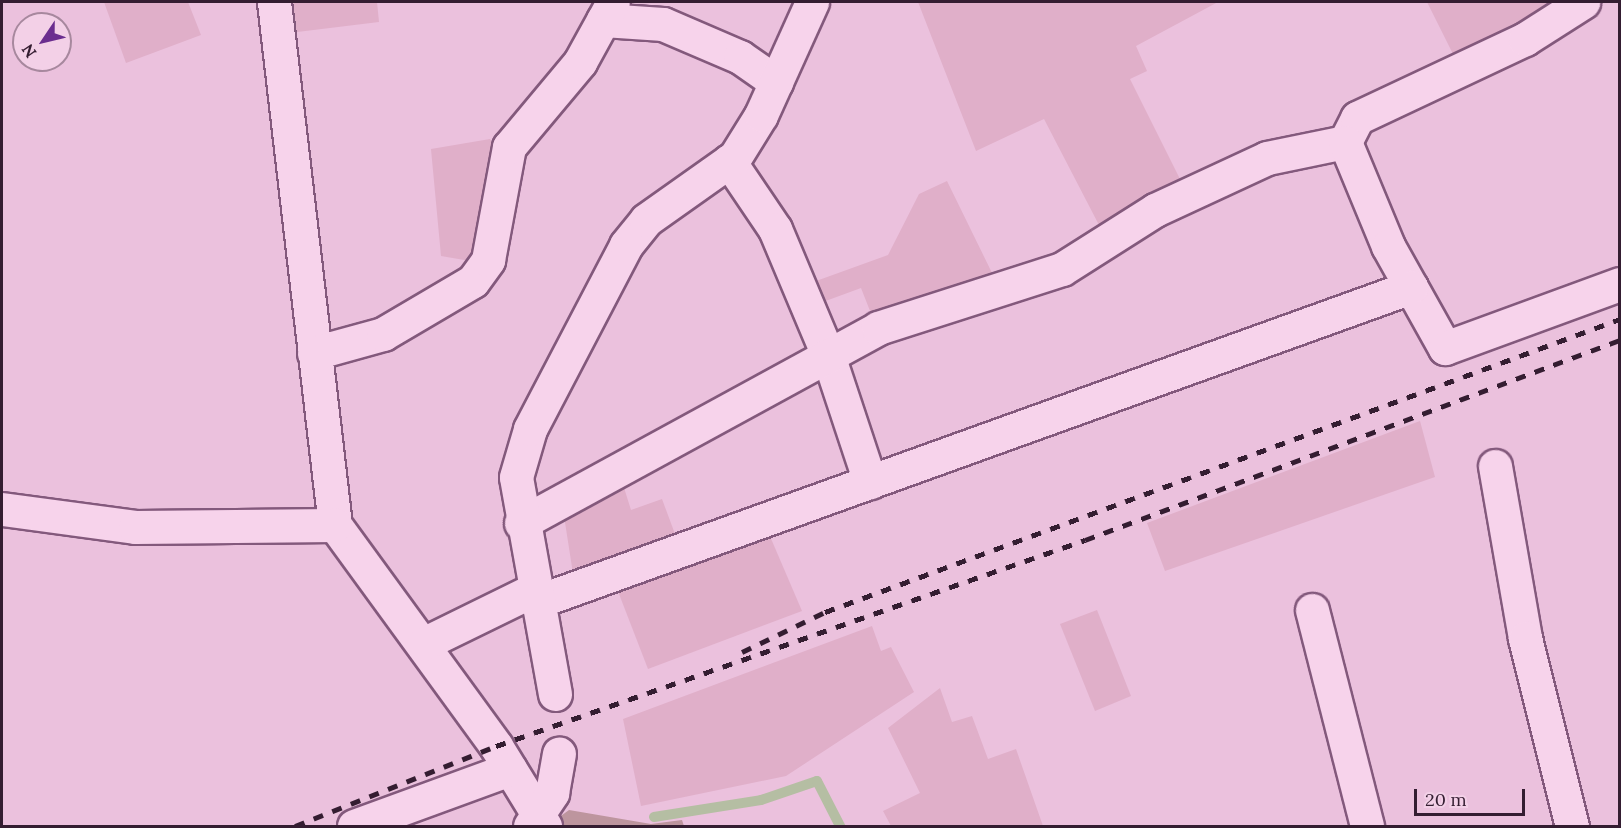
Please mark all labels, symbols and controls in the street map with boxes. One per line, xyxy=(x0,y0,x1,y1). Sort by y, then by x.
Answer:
north arrow xyxy=(12,12,72,72)
text: N xyxy=(17,40,41,62)
scale bar xyxy=(1417,777,1528,815)
text: 20 m xyxy=(1425,788,1467,811)

